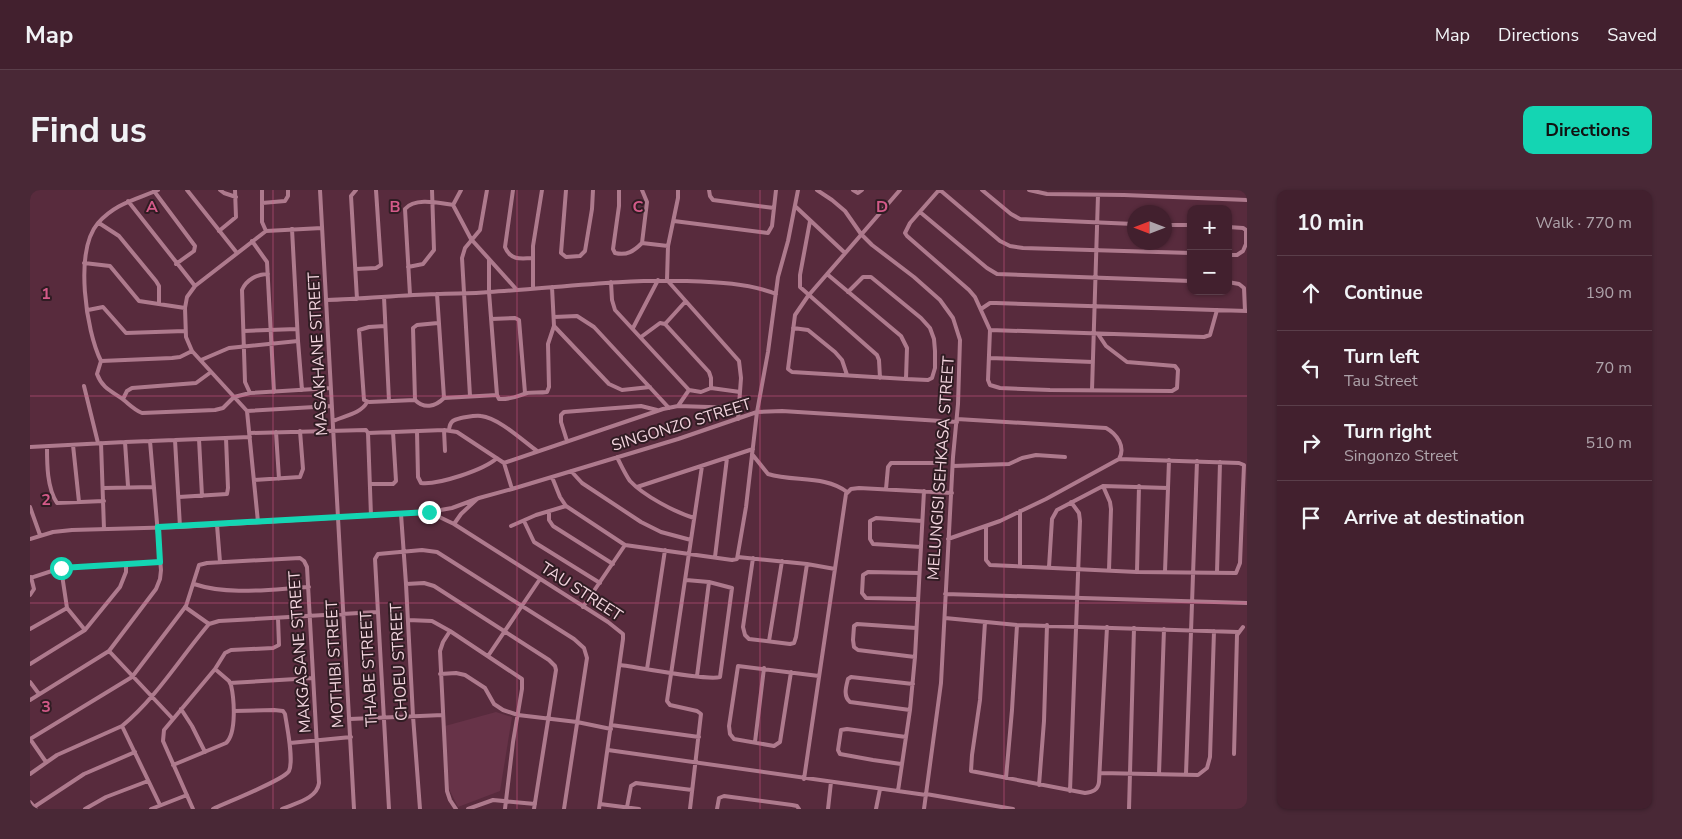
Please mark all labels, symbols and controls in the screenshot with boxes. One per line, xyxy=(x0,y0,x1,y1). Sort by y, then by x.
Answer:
text: Map xyxy=(25,19,73,51)
text: Map xyxy=(1435,23,1470,47)
text: Directions xyxy=(1498,23,1579,47)
text: Saved xyxy=(1607,23,1657,47)
button: Directions xyxy=(1523,106,1652,154)
text: Find us xyxy=(30,107,147,154)
text: A xyxy=(146,196,158,218)
text: B xyxy=(389,196,401,218)
text: C xyxy=(633,196,644,218)
text: D xyxy=(876,196,888,218)
north arrow xyxy=(1127,205,1172,250)
map controls xyxy=(1187,205,1232,295)
button: + xyxy=(1187,205,1232,250)
text: 10 min xyxy=(1297,209,1364,237)
text: Walk · 770 m xyxy=(1536,212,1632,234)
button: − xyxy=(1187,250,1232,295)
street label: MASAKHANE STREET xyxy=(303,271,333,436)
icon: ahead xyxy=(1297,279,1325,307)
text: Continue xyxy=(1344,280,1423,306)
text: 190 m xyxy=(1585,282,1632,304)
text: 1 xyxy=(41,283,51,305)
text: Turn left xyxy=(1344,344,1419,370)
icon: left xyxy=(1297,354,1325,382)
street label: MELUNGISI SEHKASA STREET xyxy=(922,355,960,581)
text: 70 m xyxy=(1595,357,1632,379)
text: Tau Street xyxy=(1344,370,1418,392)
street label: SINGONZO STREET xyxy=(609,393,754,457)
text: Turn right xyxy=(1344,419,1431,445)
icon: right xyxy=(1297,429,1325,457)
text: 510 m xyxy=(1585,432,1632,454)
text: Singonzo Street xyxy=(1344,445,1458,467)
text: 2 xyxy=(41,489,51,511)
route end xyxy=(418,501,441,524)
icon: arrive xyxy=(1297,504,1325,532)
text: Arrive at destination xyxy=(1344,505,1525,531)
route start xyxy=(50,557,73,580)
street label: TAU STREET xyxy=(536,557,627,627)
street label: MAKGASANE STREET xyxy=(283,570,317,734)
street label: MOTHIBI STREET xyxy=(321,599,349,729)
street label: CHOEU STREET xyxy=(385,602,413,722)
street label: THABE STREET xyxy=(355,610,383,727)
text: 3 xyxy=(41,696,51,718)

